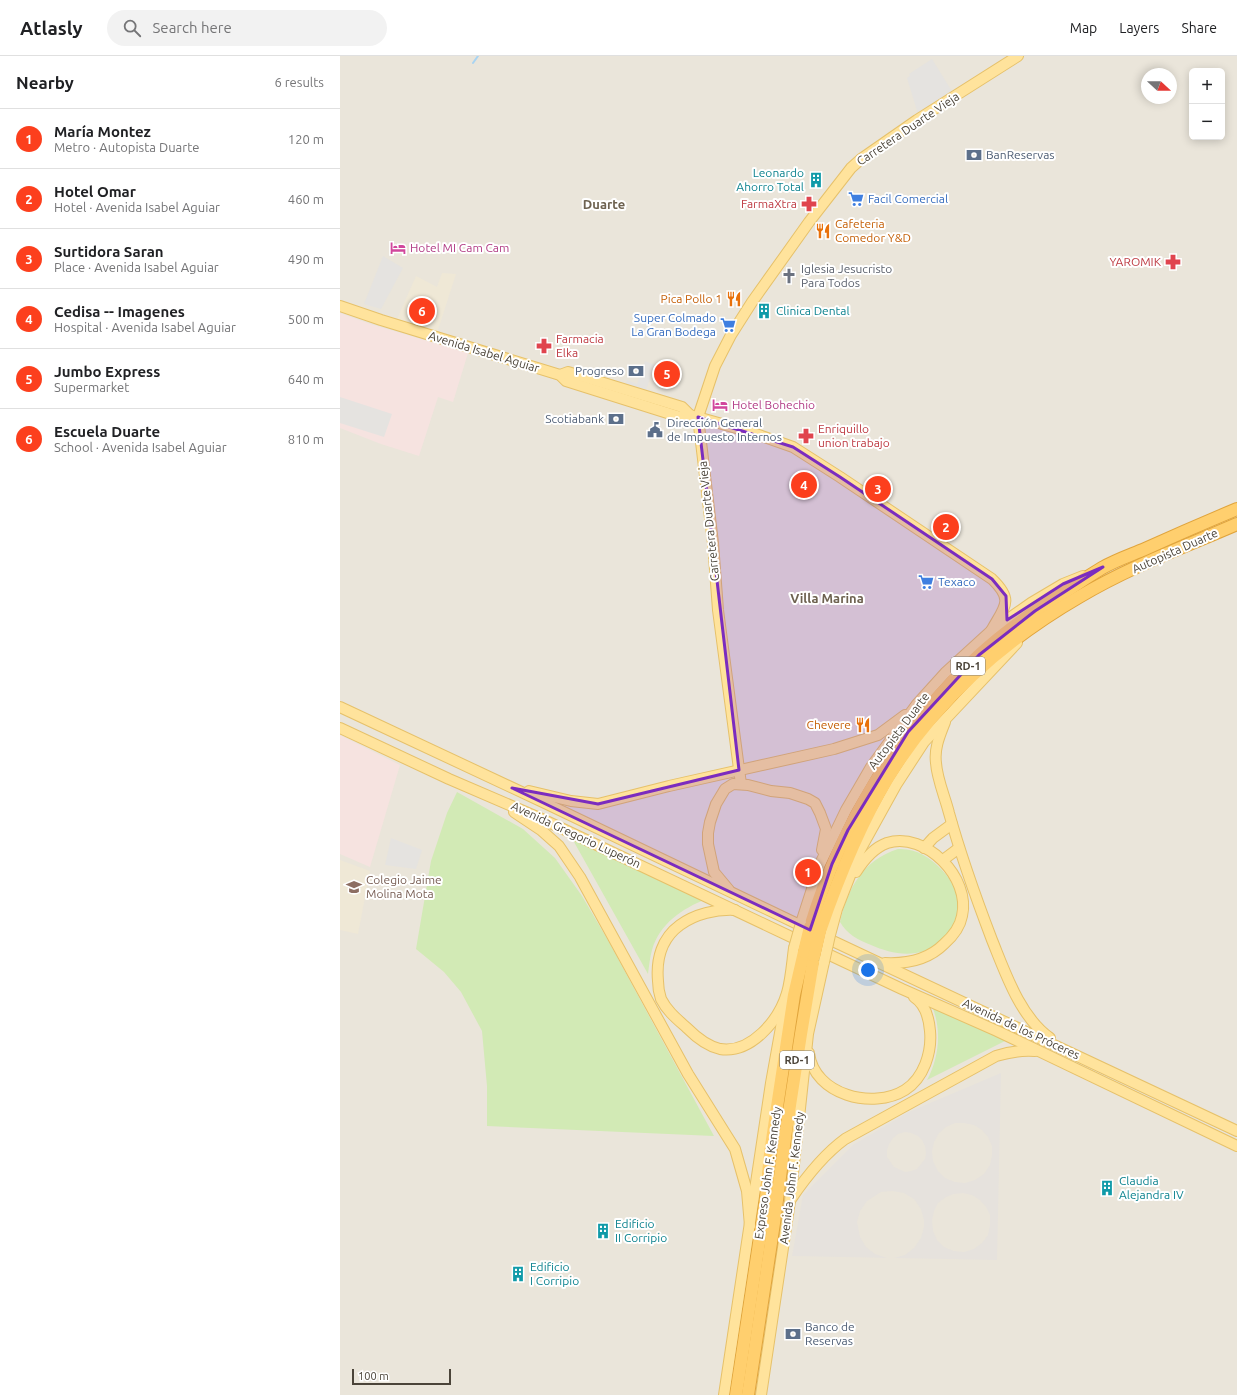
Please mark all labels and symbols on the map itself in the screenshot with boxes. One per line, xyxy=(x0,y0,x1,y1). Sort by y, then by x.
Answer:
north arrow xyxy=(1141,68,1177,104)
street label: Carretera Duarte Vieja xyxy=(854,89,961,168)
bank icon: BanReservas xyxy=(965,146,983,164)
place label: BanReservas xyxy=(986,148,1055,161)
place label: Leonardo Ahorro Total xyxy=(736,166,804,193)
building icon: Leonardo Ahorro Total xyxy=(807,171,825,189)
supermarket icon: Facil Comercial xyxy=(847,190,865,208)
place label: Facil Comercial xyxy=(868,192,948,205)
pharmacy icon: FarmaXtra xyxy=(800,195,818,213)
district label: Duarte xyxy=(583,197,625,211)
place label: FarmaXtra xyxy=(741,197,797,210)
place label: Cafeteria Comedor Y&D xyxy=(835,217,911,244)
restaurant icon: Cafeteria Comedor Y&D xyxy=(814,222,832,240)
hotel icon: Hotel MI Cam Cam xyxy=(389,239,407,257)
place label: Hotel MI Cam Cam xyxy=(410,241,509,254)
pharmacy icon: YAROMIK xyxy=(1164,253,1182,271)
place label: YAROMIK xyxy=(1110,255,1162,268)
place label: Iglesia Jesucristo Para Todos xyxy=(801,262,892,289)
church icon: Iglesia Jesucristo Para Todos xyxy=(780,267,798,285)
restaurant icon: Pica Pollo 1 xyxy=(725,290,743,308)
place label: Pica Pollo 1 xyxy=(661,292,722,305)
pin: 6 xyxy=(409,296,435,326)
building icon: Clinica Dental xyxy=(755,302,773,320)
place label: Clinica Dental xyxy=(776,304,850,317)
place label: Super Colmado La Gran Bodega xyxy=(631,311,716,338)
supermarket icon: Super Colmado La Gran Bodega xyxy=(719,316,737,334)
street label: Avenida Isabel Aguiar xyxy=(427,328,541,375)
place label: Farmacia Elka xyxy=(556,332,604,359)
pharmacy icon: Farmacia Elka xyxy=(535,337,553,355)
pin: 5 xyxy=(654,359,680,389)
bank icon: Progreso xyxy=(627,362,645,380)
place label: Progreso xyxy=(575,364,624,377)
hotel icon: Hotel Bohechio xyxy=(711,396,729,414)
place label: Hotel Bohechio xyxy=(732,398,815,411)
bank icon: Scotiabank xyxy=(607,410,625,428)
place label: Scotiabank xyxy=(545,412,604,425)
place label: Dirección General de Impuesto Internos xyxy=(667,416,782,443)
public building icon: Dirección General de Impuesto Internos xyxy=(646,421,664,439)
place label: Enriquillo union trabajo xyxy=(818,422,890,449)
pharmacy icon: Enriquillo union trabajo xyxy=(797,427,815,445)
street label: Carretera Duarte Vieja xyxy=(696,460,721,582)
pin: 4 xyxy=(791,470,817,500)
pin: 3 xyxy=(865,474,891,504)
pin: 2 xyxy=(933,512,959,542)
street label: Autopista Duarte xyxy=(1130,526,1220,575)
supermarket icon: Texaco xyxy=(917,573,935,591)
place label: Texaco xyxy=(938,575,975,588)
district label: Villa Marina xyxy=(790,591,864,605)
road number: RD-1 xyxy=(951,657,985,675)
street label: Autopista Duarte xyxy=(866,690,932,772)
restaurant icon: Chevere xyxy=(854,716,872,734)
place label: Chevere xyxy=(807,718,851,731)
street label: Avenida Gregorio Luperón xyxy=(510,799,643,870)
pin: 1 xyxy=(795,857,821,887)
place label: Colegio Jaime Molina Mota xyxy=(366,873,442,900)
school or university icon: Colegio Jaime Molina Mota xyxy=(345,878,363,896)
your location xyxy=(858,960,878,980)
street label: Avenida de los Próceres xyxy=(961,996,1082,1061)
road number: RD-1 xyxy=(780,1051,814,1069)
street label: Expreso John F. Kennedy xyxy=(752,1106,783,1240)
street label: Avenida John F. Kennedy xyxy=(777,1111,806,1245)
place label: Claudia Alejandra IV xyxy=(1119,1174,1184,1201)
building icon: Claudia Alejandra IV xyxy=(1098,1179,1116,1197)
place label: Edificio II Corripio xyxy=(615,1217,667,1244)
building icon: Edificio II Corripio xyxy=(594,1222,612,1240)
place label: Edificio I Corripio xyxy=(530,1260,579,1287)
building icon: Edificio I Corripio xyxy=(509,1265,527,1283)
place label: Banco de Reservas xyxy=(805,1320,855,1347)
bank icon: Banco de Reservas xyxy=(784,1325,802,1343)
scale bar xyxy=(352,1367,451,1386)

